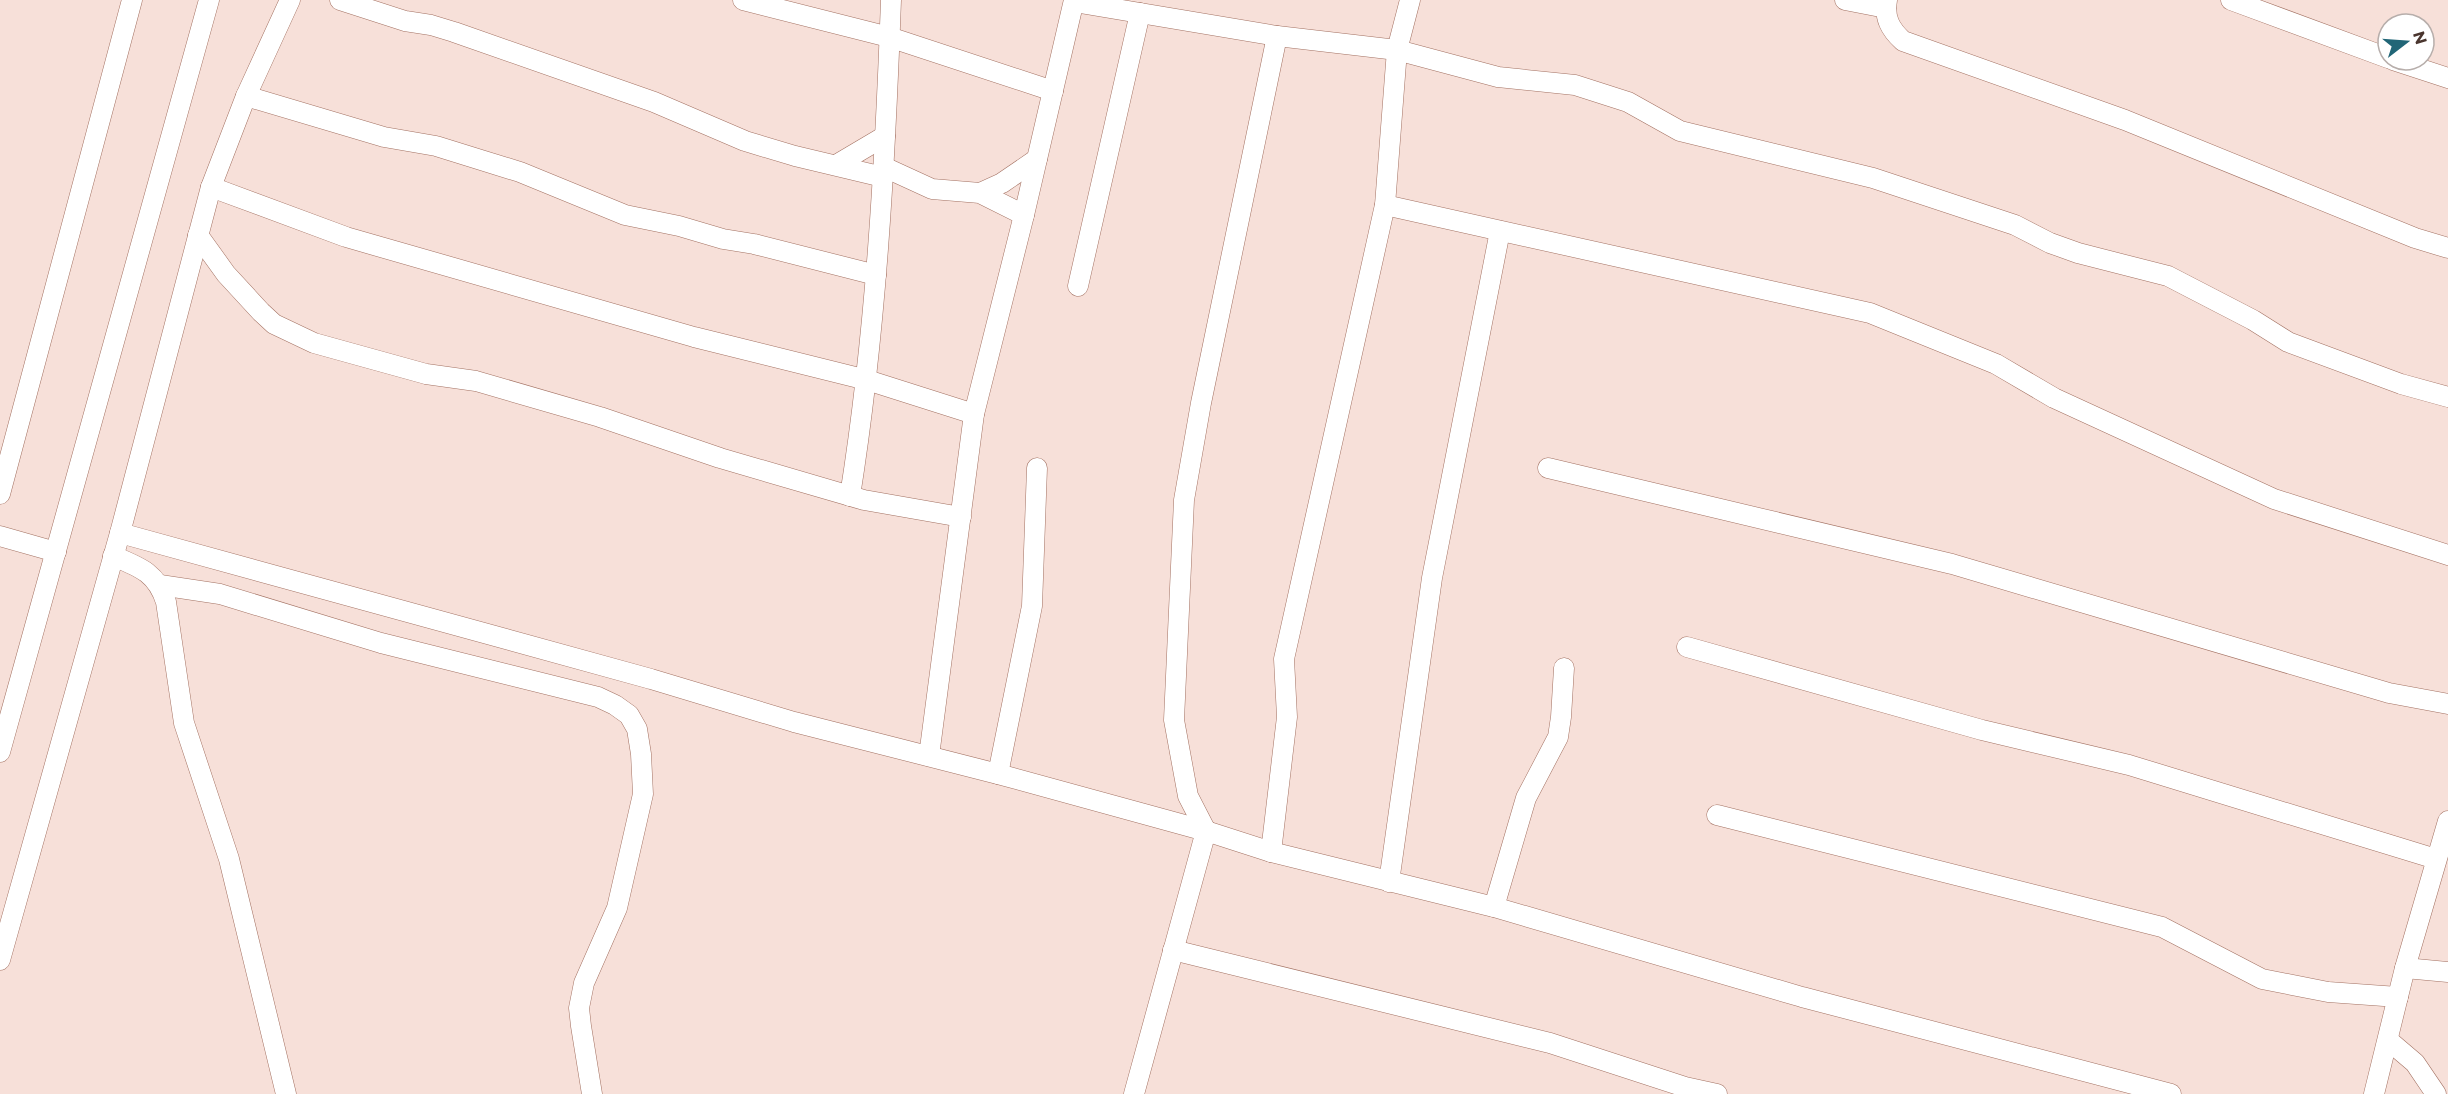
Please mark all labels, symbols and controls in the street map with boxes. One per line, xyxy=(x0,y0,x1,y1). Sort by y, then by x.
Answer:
north arrow xyxy=(2376,12,2436,72)
text: N xyxy=(2409,29,2431,47)

